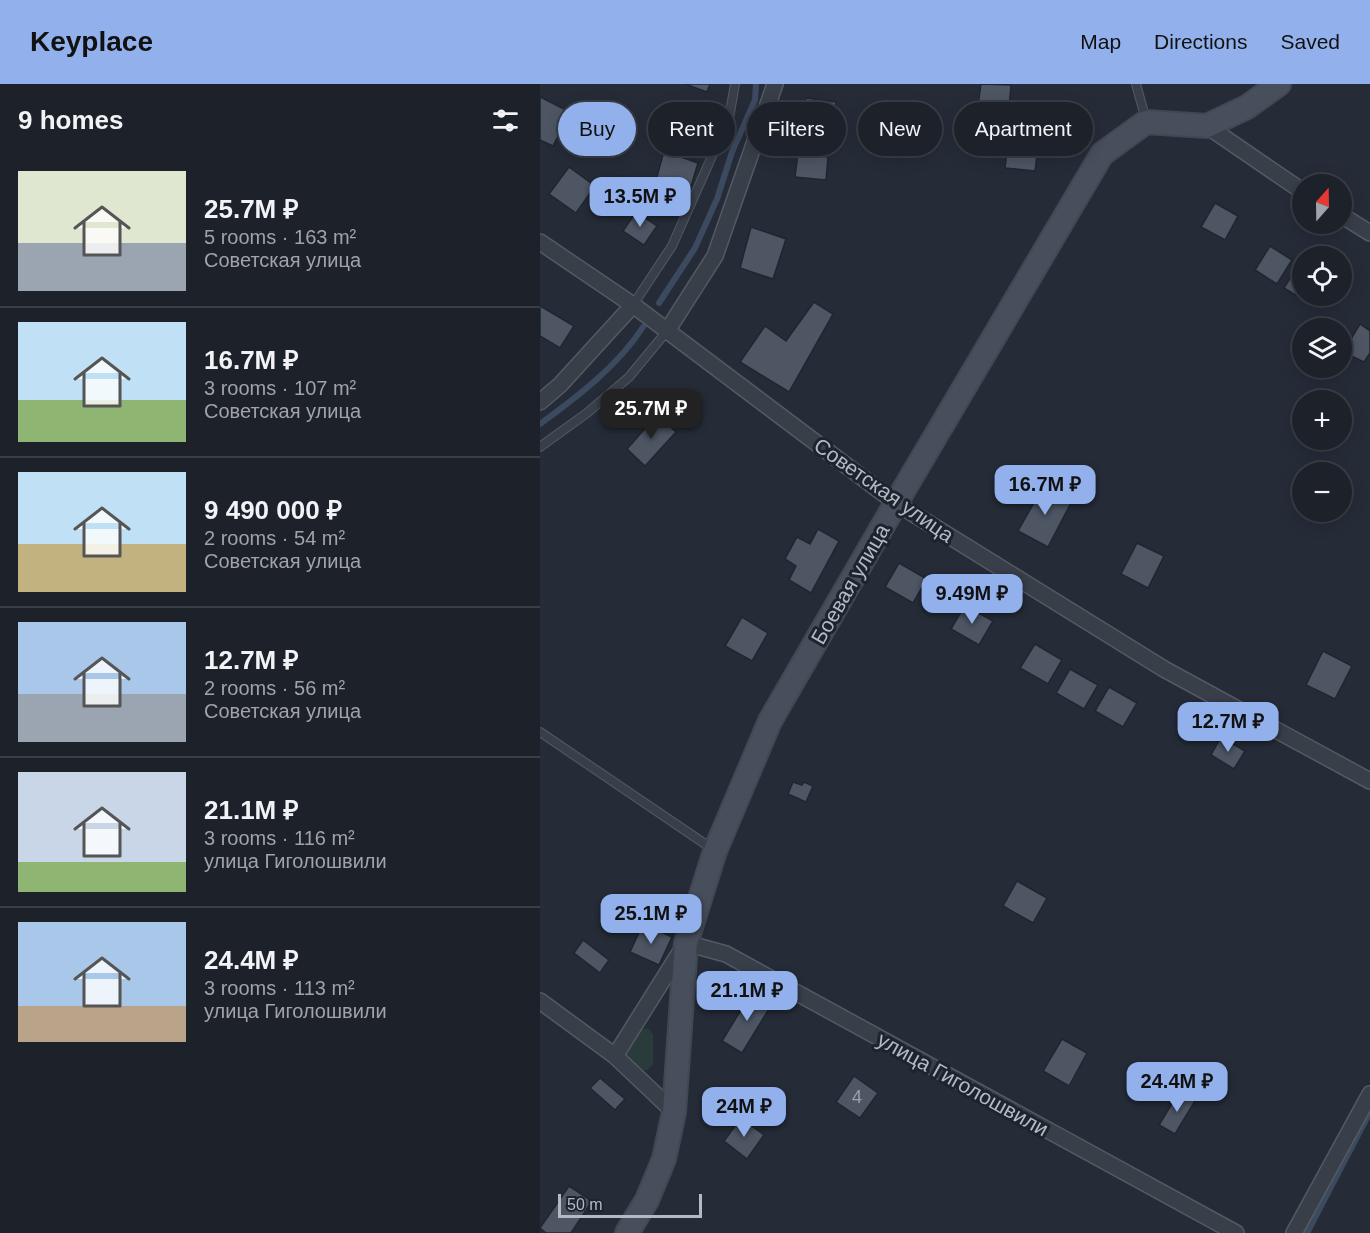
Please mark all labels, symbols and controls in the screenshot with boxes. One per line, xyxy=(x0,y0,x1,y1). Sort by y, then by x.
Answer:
text: Keyplace xyxy=(30,26,153,57)
text: Map xyxy=(1080,30,1121,53)
text: Directions xyxy=(1154,30,1247,53)
text: Saved xyxy=(1280,30,1340,53)
chip: Buy xyxy=(558,102,636,156)
chip: Rent xyxy=(648,102,735,156)
chip: Filters xyxy=(747,102,846,156)
chip: New xyxy=(858,102,942,156)
chip: Apartment xyxy=(954,102,1093,156)
icon: filters xyxy=(489,104,522,137)
text: 9 homes xyxy=(18,105,124,135)
north arrow xyxy=(1292,174,1352,234)
map controls xyxy=(1292,174,1352,522)
pin: 13.5M ₽ xyxy=(585,177,695,228)
text: 13.5M ₽ xyxy=(604,185,676,207)
text: 25.7M ₽ xyxy=(204,194,299,224)
icon: home xyxy=(66,195,138,267)
text: 5 rooms · 163 m² xyxy=(204,226,356,248)
button: locate xyxy=(1292,246,1352,306)
text: Советская улица xyxy=(204,249,361,271)
button: layers xyxy=(1292,318,1352,378)
text: 16.7M ₽ xyxy=(204,345,299,375)
icon: home xyxy=(66,346,138,418)
text: 3 rooms · 107 m² xyxy=(204,377,356,399)
pin: 25.7M ₽ xyxy=(596,389,706,440)
button: + xyxy=(1292,390,1352,450)
text: 25.7M ₽ xyxy=(615,397,687,419)
text: Советская улица xyxy=(204,400,361,422)
street label: Советская улица xyxy=(810,433,958,547)
button: − xyxy=(1292,462,1352,522)
pin: 16.7M ₽ xyxy=(990,465,1100,516)
text: 16.7M ₽ xyxy=(1009,473,1081,495)
text: 9 490 000 ₽ xyxy=(204,495,342,525)
icon: home xyxy=(66,496,138,568)
street label: Боевая улица xyxy=(806,520,894,648)
text: 2 rooms · 54 m² xyxy=(204,527,345,549)
text: Советская улица xyxy=(204,550,361,572)
pin: 9.49M ₽ xyxy=(917,574,1027,625)
text: 9.49M ₽ xyxy=(936,582,1008,604)
text: 12.7M ₽ xyxy=(204,645,299,675)
icon: home xyxy=(66,646,138,718)
text: 2 rooms · 56 m² xyxy=(204,677,345,699)
text: Советская улица xyxy=(204,700,361,722)
pin: 12.7M ₽ xyxy=(1173,702,1283,753)
text: 12.7M ₽ xyxy=(1192,710,1264,732)
text: 21.1M ₽ xyxy=(204,795,299,825)
icon: home xyxy=(66,796,138,868)
text: 3 rooms · 116 m² xyxy=(204,827,355,849)
text: улица Гиголошвили xyxy=(204,850,387,872)
pin: 25.1M ₽ xyxy=(596,894,706,945)
text: 25.1M ₽ xyxy=(615,902,687,924)
text: 24.4M ₽ xyxy=(204,945,299,975)
icon: home xyxy=(66,946,138,1018)
pin: 21.1M ₽ xyxy=(692,971,802,1022)
text: 3 rooms · 113 m² xyxy=(204,977,355,999)
text: 21.1M ₽ xyxy=(711,979,783,1001)
text: улица Гиголошвили xyxy=(204,1000,387,1022)
street label: улица Гиголошвили xyxy=(874,1027,1052,1141)
pin: 24.4M ₽ xyxy=(1122,1062,1232,1113)
text: 24.4M ₽ xyxy=(1141,1070,1213,1092)
pin: 24M ₽ xyxy=(702,1087,786,1138)
house number: 4 xyxy=(852,1087,862,1107)
text: 24M ₽ xyxy=(716,1095,772,1117)
scale bar xyxy=(558,1191,702,1218)
text: 50 m xyxy=(567,1196,603,1213)

